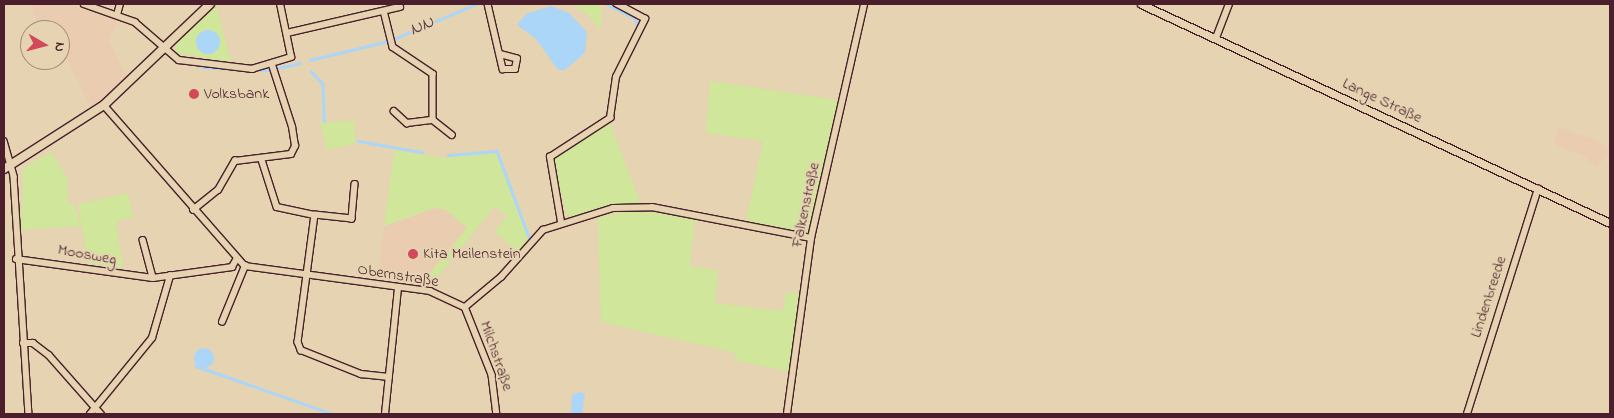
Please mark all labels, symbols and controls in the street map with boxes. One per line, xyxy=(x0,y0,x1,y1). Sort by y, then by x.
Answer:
water label: NN xyxy=(407,12,437,42)
north arrow xyxy=(20,20,70,70)
text: N xyxy=(48,41,70,53)
street label: Lange Straße xyxy=(1339,74,1425,128)
place label: Volksbank xyxy=(204,84,269,104)
marker: Volksbank xyxy=(188,88,200,100)
street label: Falkenstraße xyxy=(788,161,824,249)
street label: Moosweg xyxy=(56,240,118,270)
place label: Kita Meilenstein xyxy=(423,244,521,264)
marker: Kita Meilenstein xyxy=(407,248,419,260)
street label: Lindenbreede xyxy=(1467,254,1511,340)
street label: Obernstraße xyxy=(356,260,440,292)
street label: Milchstraße xyxy=(475,319,517,393)

